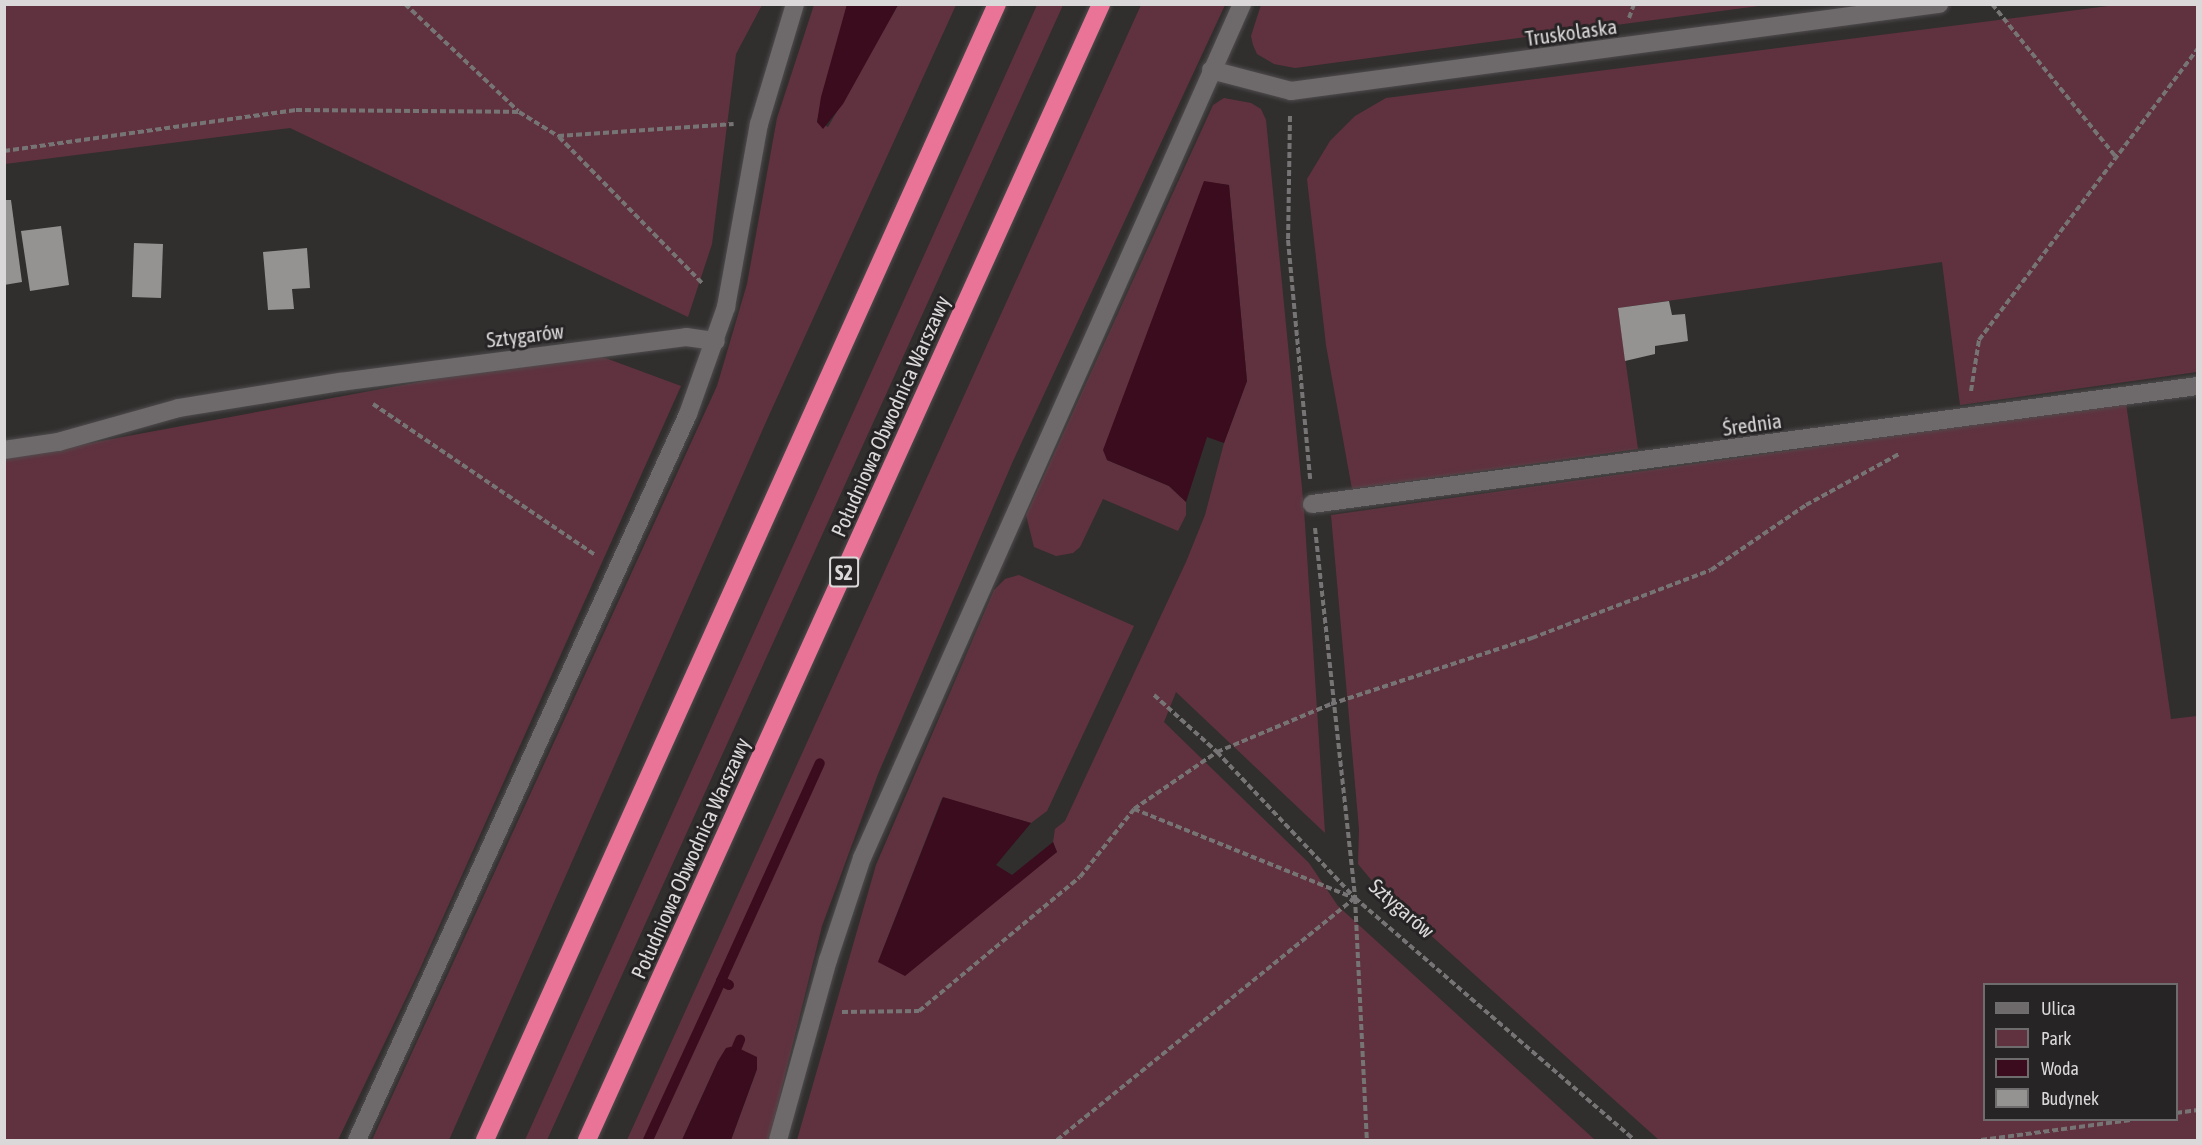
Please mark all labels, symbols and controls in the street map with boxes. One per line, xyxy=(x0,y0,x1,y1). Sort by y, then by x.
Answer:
street label: Truskolaska xyxy=(1524,13,1618,51)
street label: Południowa Obwodnica Warszawy xyxy=(825,292,955,540)
street label: Sztygarów xyxy=(485,318,565,352)
street label: Średnia xyxy=(1721,407,1783,441)
road number: S2 xyxy=(829,555,859,589)
street label: Południowa Obwodnica Warszawy xyxy=(625,734,755,982)
street label: Sztygarów xyxy=(1364,873,1440,943)
legend xyxy=(1983,983,2178,1121)
text: Ulica xyxy=(2041,998,2076,1019)
text: Park xyxy=(2041,1028,2071,1049)
text: Woda xyxy=(2041,1058,2079,1079)
text: Budynek xyxy=(2041,1088,2099,1109)

